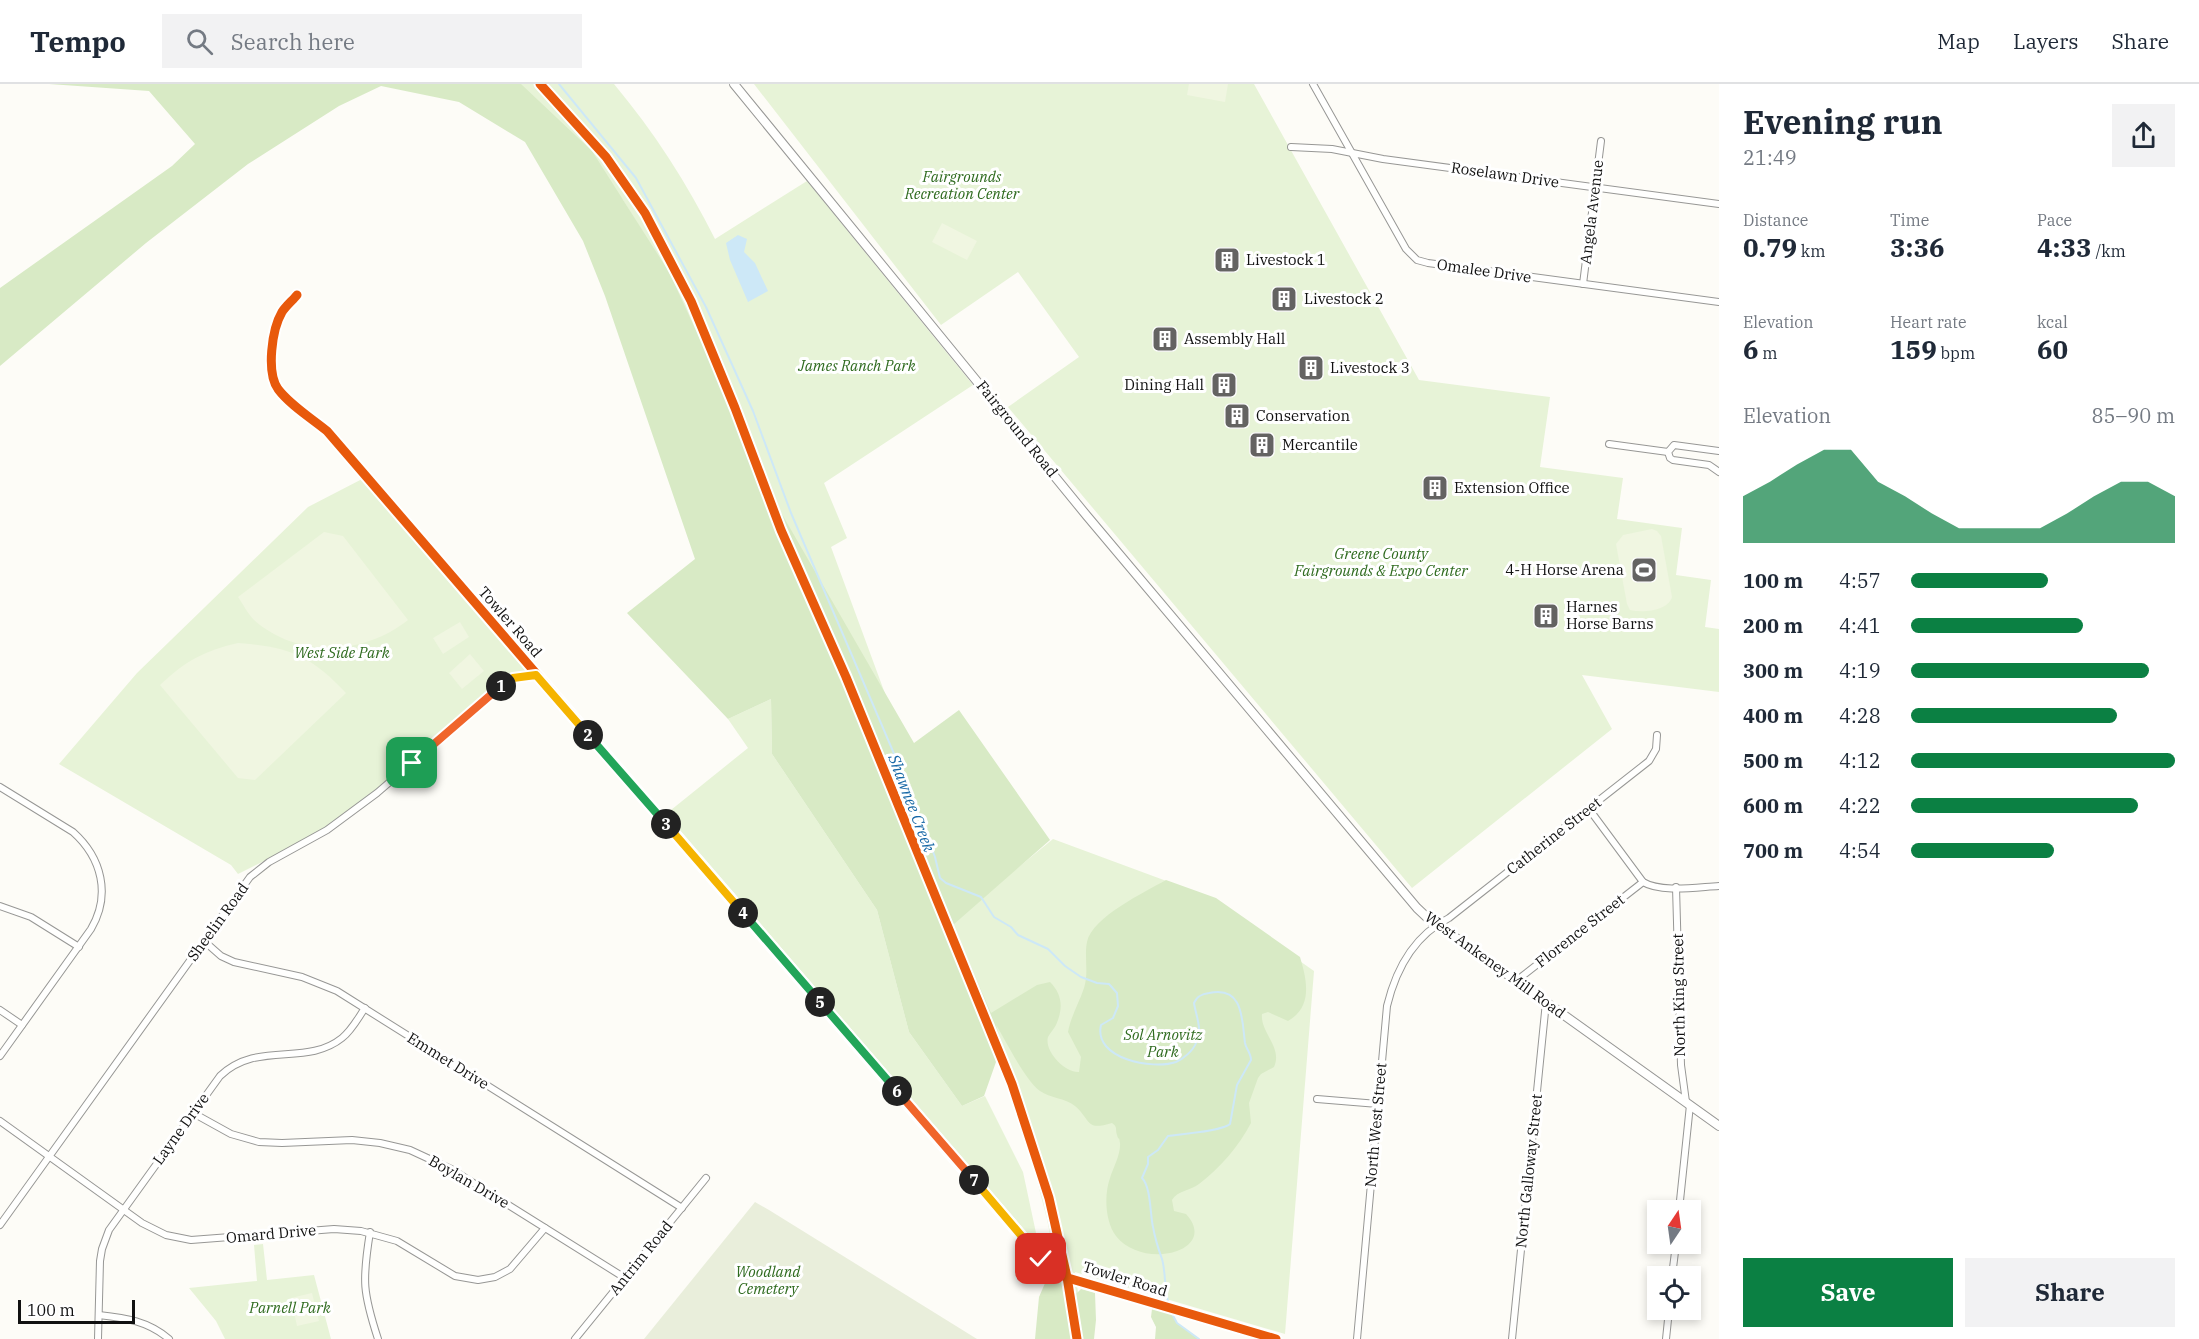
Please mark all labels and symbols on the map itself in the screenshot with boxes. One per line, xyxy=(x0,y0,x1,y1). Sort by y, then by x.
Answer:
street label: Roselawn Drive xyxy=(1450,158,1560,191)
street label: Angela Avenue xyxy=(1576,159,1607,265)
park label: Fairgrounds Recreation Center xyxy=(904,167,1020,203)
building icon: Livestock 1 xyxy=(1212,245,1242,275)
place label: Livestock 1 xyxy=(1246,250,1326,269)
street label: Omalee Drive xyxy=(1436,254,1533,287)
building icon: Livestock 2 xyxy=(1269,284,1299,314)
place label: Livestock 2 xyxy=(1304,289,1384,308)
building icon: Assembly Hall xyxy=(1150,324,1180,354)
place label: Assembly Hall xyxy=(1184,329,1285,348)
building icon: Livestock 3 xyxy=(1296,353,1326,383)
park label: James Ranch Park xyxy=(797,356,916,375)
place label: Livestock 3 xyxy=(1330,358,1410,377)
building icon: Dining Hall xyxy=(1209,370,1239,400)
place label: Dining Hall xyxy=(1124,375,1204,394)
street label: Fairground Road xyxy=(973,377,1062,481)
building icon: Conservation xyxy=(1222,401,1252,431)
place label: Conservation xyxy=(1256,406,1350,425)
building icon: Mercantile xyxy=(1247,430,1277,460)
place label: Mercantile xyxy=(1282,435,1358,454)
building icon: Extension Office xyxy=(1420,473,1450,503)
place label: Extension Office xyxy=(1454,478,1570,497)
park label: Greene County Fairgrounds & Expo Center xyxy=(1293,544,1468,580)
sports icon: 4-H Horse Arena xyxy=(1629,555,1659,585)
place label: 4-H Horse Arena xyxy=(1505,560,1624,579)
street label: Towler Road xyxy=(474,582,546,661)
place label: Harnes Horse Barns xyxy=(1566,597,1654,633)
building icon: Harnes Horse Barns xyxy=(1531,601,1561,631)
park label: West Side Park xyxy=(294,643,390,662)
pin: 1 xyxy=(486,671,516,701)
pin: 2 xyxy=(573,720,603,750)
pin xyxy=(386,737,437,788)
water label: Shawnee Creek xyxy=(884,750,940,855)
street label: Catherine Street xyxy=(1503,793,1605,878)
pin: 3 xyxy=(651,809,681,839)
street label: Sheelin Road xyxy=(183,879,252,965)
street label: Florence Street xyxy=(1531,890,1628,971)
pin: 4 xyxy=(728,898,758,928)
street label: West Ankeney Mill Road xyxy=(1421,907,1569,1022)
street label: North King Street xyxy=(1668,933,1689,1057)
pin: 5 xyxy=(805,987,835,1017)
park label: Sol Arnovitz Park xyxy=(1123,1025,1203,1061)
street label: Emmet Drive xyxy=(404,1028,493,1093)
street label: North West Street xyxy=(1361,1062,1390,1188)
pin: 6 xyxy=(882,1076,912,1106)
street label: Layne Drive xyxy=(148,1089,213,1168)
street label: North Galloway Street xyxy=(1511,1093,1546,1249)
street label: Boylan Drive xyxy=(426,1151,513,1212)
pin: 7 xyxy=(959,1165,989,1195)
north arrow xyxy=(1647,1200,1701,1254)
street label: Antrim Road xyxy=(605,1217,676,1299)
street label: Omard Drive xyxy=(225,1220,317,1247)
pin xyxy=(1015,1233,1066,1284)
street label: Towler Road xyxy=(1081,1257,1170,1300)
park label: Woodland Cemetery xyxy=(736,1262,801,1298)
scale bar xyxy=(18,1297,135,1324)
park label: Parnell Park xyxy=(248,1298,331,1317)

